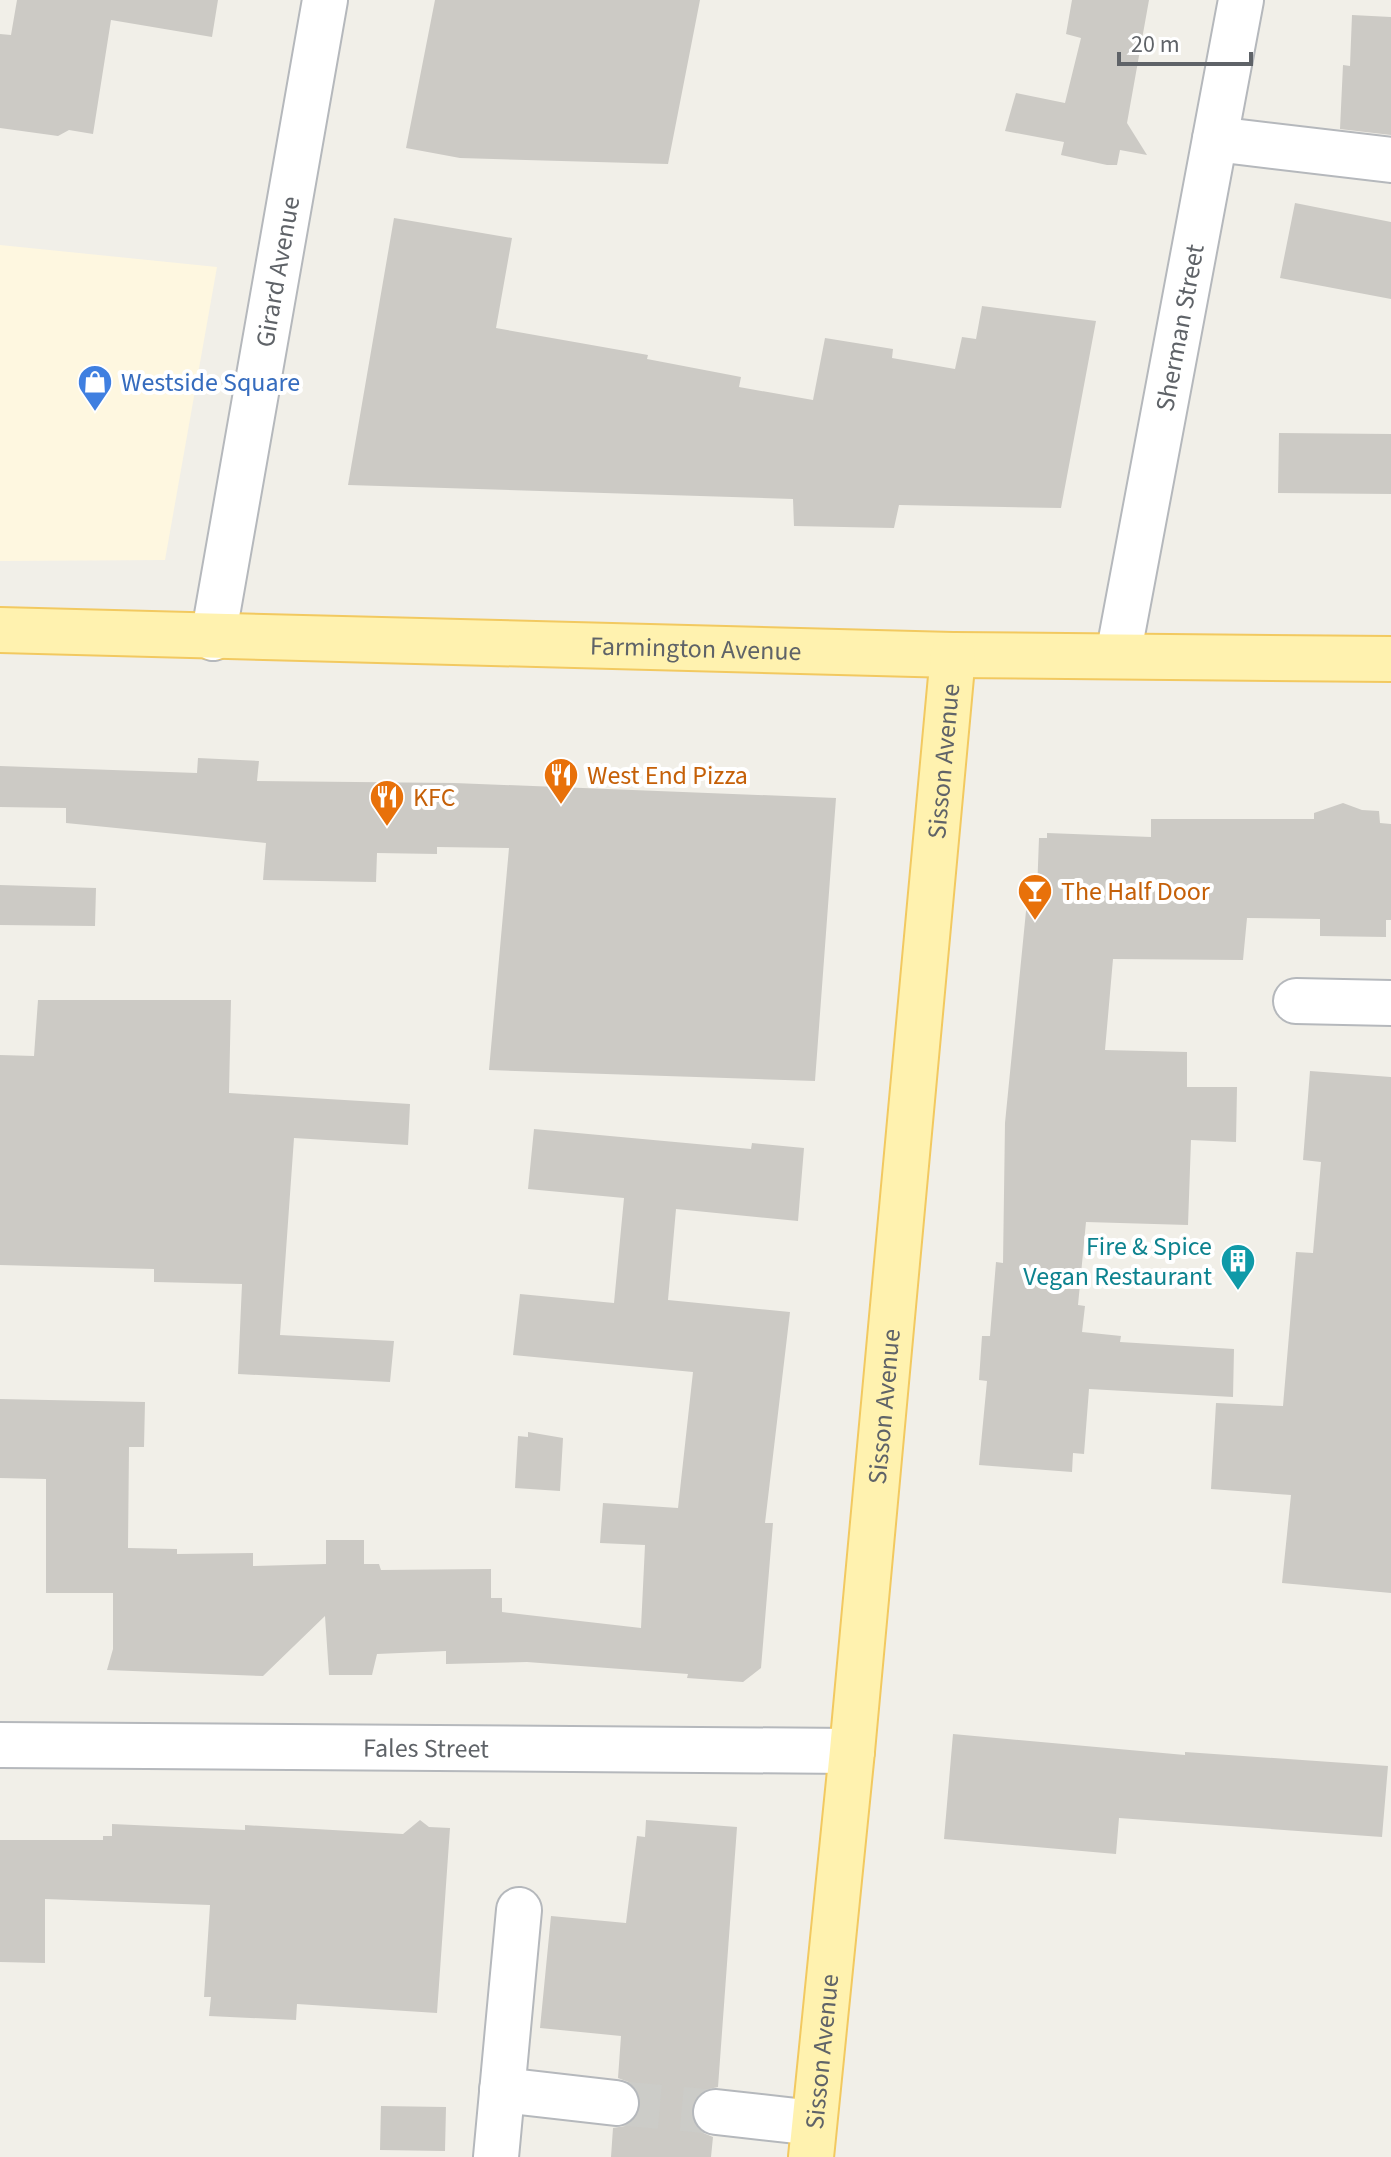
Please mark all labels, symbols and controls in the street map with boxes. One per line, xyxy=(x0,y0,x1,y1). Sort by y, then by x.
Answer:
scale bar xyxy=(1119,16,1251,66)
text: 20 m xyxy=(1131,27,1180,62)
street label: Girard Avenue xyxy=(246,193,309,350)
street label: Sherman Street xyxy=(1146,241,1214,414)
shop icon: Westside Square xyxy=(76,363,114,413)
place label: Westside Square xyxy=(121,364,300,401)
street label: Farmington Avenue xyxy=(590,627,802,670)
street label: Sisson Avenue xyxy=(918,682,969,841)
restaurant icon: West End Pizza xyxy=(542,756,580,806)
place label: West End Pizza xyxy=(587,757,748,794)
restaurant icon: KFC xyxy=(368,778,406,828)
place label: KFC xyxy=(413,779,455,816)
bar icon: The Half Door xyxy=(1016,872,1054,922)
place label: The Half Door xyxy=(1061,873,1211,910)
place label: Fire & Spice Vegan Restaurant xyxy=(1023,1228,1212,1295)
building icon: Fire & Spice Vegan Restaurant xyxy=(1219,1242,1257,1292)
street label: Sisson Avenue xyxy=(859,1327,910,1486)
street label: Fales Street xyxy=(363,1730,489,1767)
street label: Sisson Avenue xyxy=(796,1972,848,2131)

